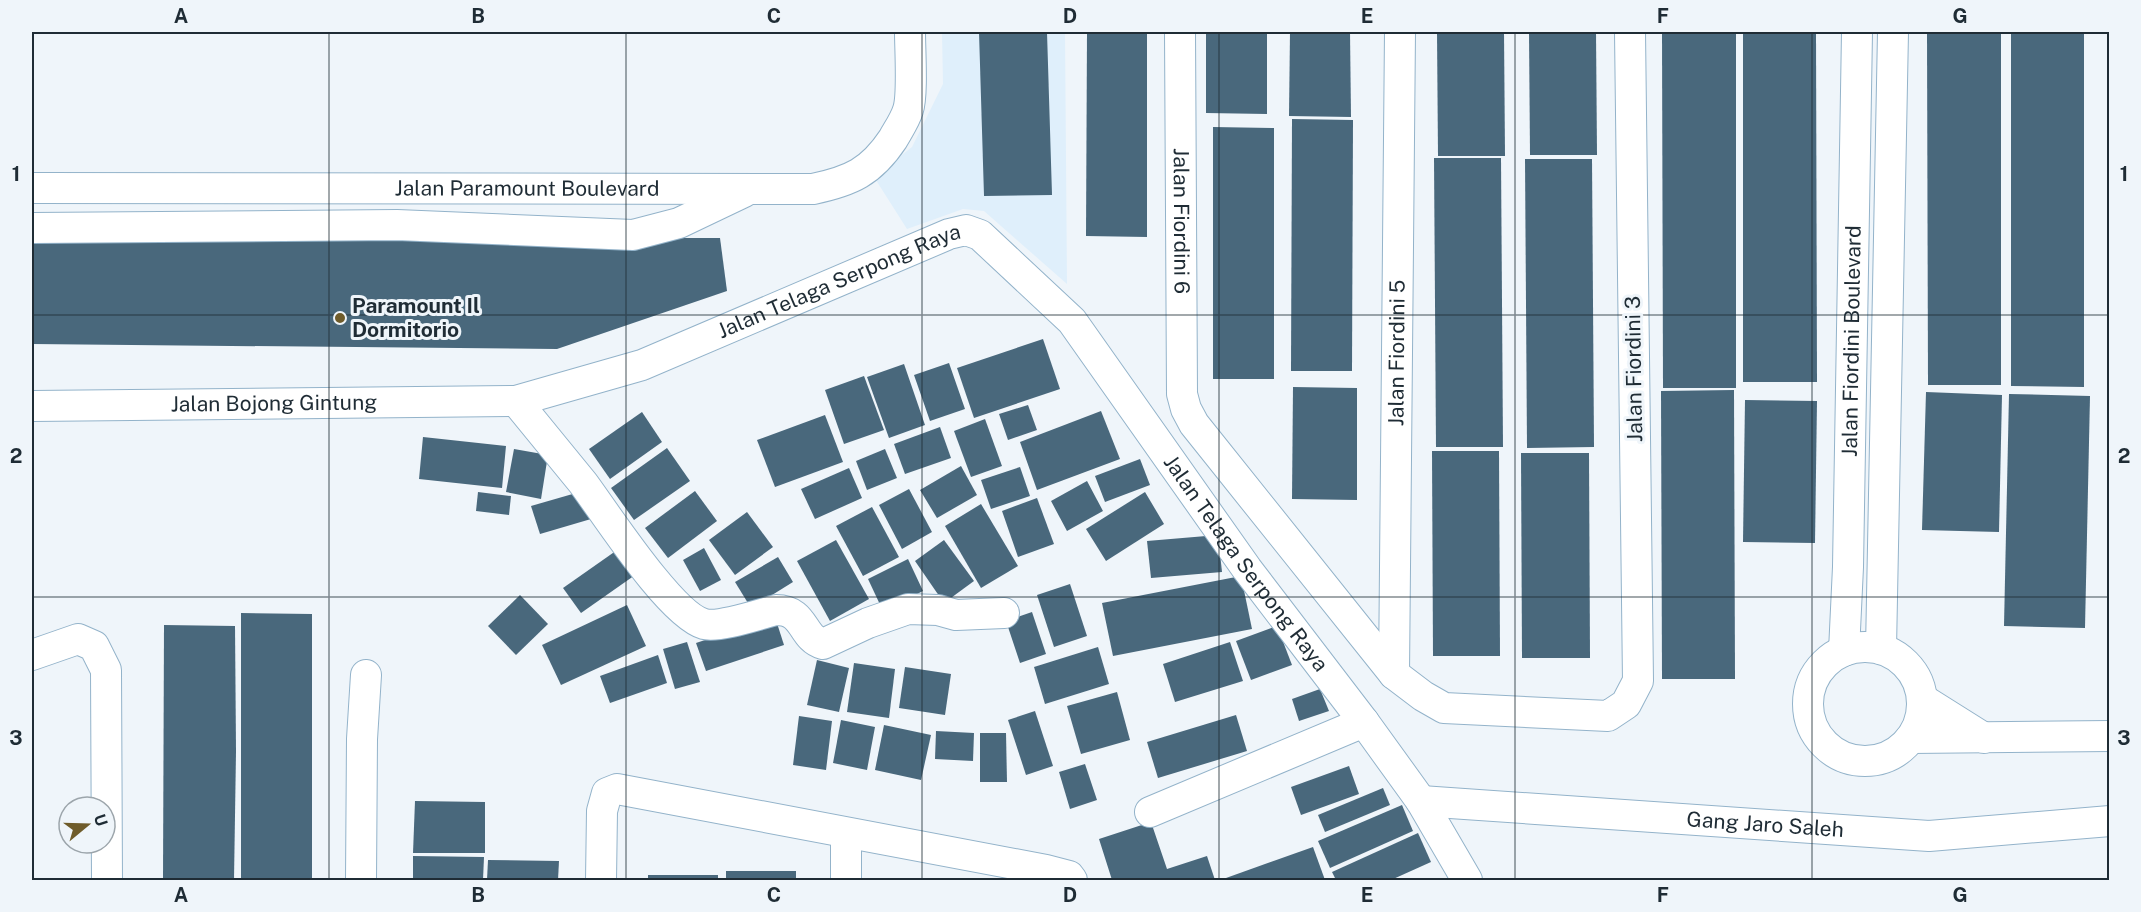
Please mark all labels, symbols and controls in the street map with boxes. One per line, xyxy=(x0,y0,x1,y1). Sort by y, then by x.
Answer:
text: A xyxy=(174,4,188,28)
text: B xyxy=(471,4,485,28)
text: C xyxy=(767,4,781,28)
text: D xyxy=(1063,4,1077,28)
text: E xyxy=(1361,4,1373,28)
text: F xyxy=(1657,4,1669,28)
text: G xyxy=(1952,4,1968,28)
street label: Jalan Fiordini 6 xyxy=(1169,148,1194,294)
text: 1 xyxy=(12,162,20,186)
text: 1 xyxy=(2120,162,2128,186)
street label: Jalan Paramount Boulevard xyxy=(395,175,659,201)
street label: Jalan Telaga Serpong Raya xyxy=(713,219,963,343)
street label: Jalan Fiordini Boulevard xyxy=(1837,225,1866,457)
street label: Jalan Fiordini 5 xyxy=(1383,280,1410,426)
place label: Paramount Il Dormitorio xyxy=(352,293,480,342)
street label: Jalan Fiordini 3 xyxy=(1620,296,1647,442)
marker: Paramount Il Dormitorio xyxy=(333,311,347,325)
street label: Jalan Bojong Gintung xyxy=(170,389,377,417)
text: 2 xyxy=(10,444,22,468)
text: 2 xyxy=(2118,444,2130,468)
street label: Jalan Telaga Serpong Raya xyxy=(1159,450,1334,676)
text: 3 xyxy=(9,726,23,750)
text: 3 xyxy=(2117,726,2131,750)
north arrow xyxy=(57,795,117,855)
street label: Gang Jaro Saleh xyxy=(1686,806,1845,842)
text: U xyxy=(90,812,112,829)
text: A xyxy=(174,883,188,907)
text: B xyxy=(471,883,485,907)
text: C xyxy=(767,883,781,907)
text: D xyxy=(1063,883,1077,907)
text: E xyxy=(1361,883,1373,907)
text: F xyxy=(1657,883,1669,907)
text: G xyxy=(1952,883,1968,907)

